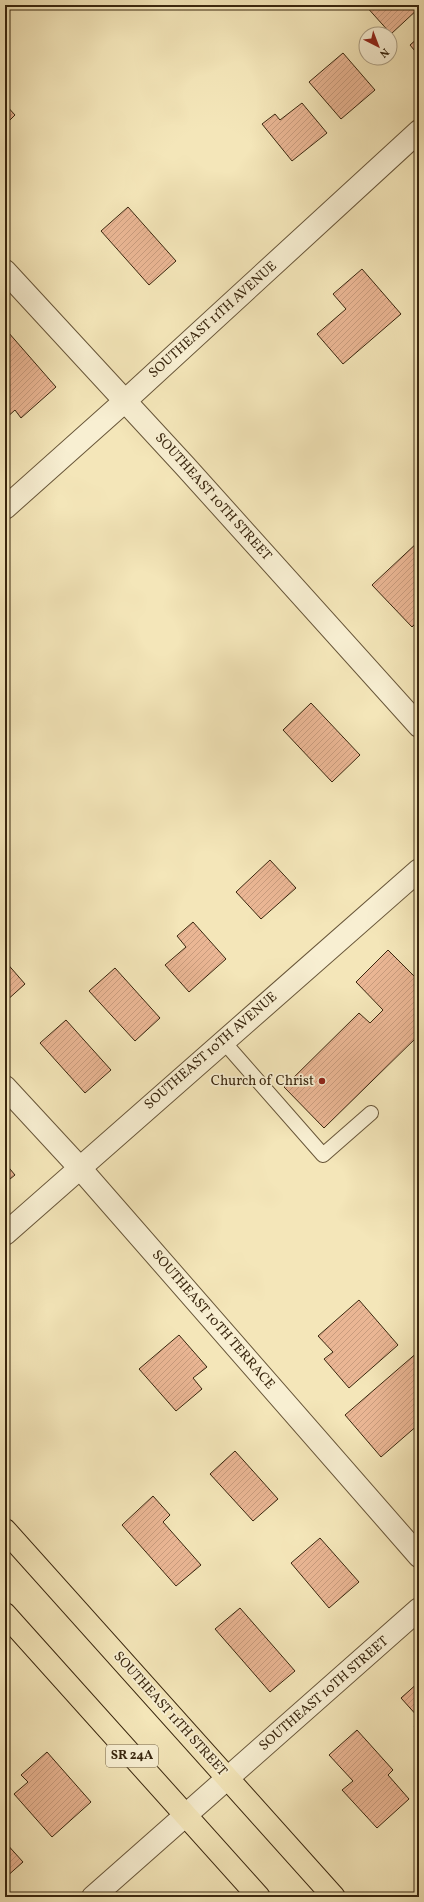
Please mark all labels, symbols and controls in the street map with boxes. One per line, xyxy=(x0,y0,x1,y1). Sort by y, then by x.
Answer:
north arrow xyxy=(358,26,398,66)
text: N xyxy=(376,44,392,61)
street label: SOUTHEAST 11TH AVENUE xyxy=(145,257,281,383)
street label: SOUTHEAST 10TH STREET xyxy=(150,429,276,565)
street label: SOUTHEAST 10TH AVENUE xyxy=(140,988,282,1114)
place label: Church of Christ xyxy=(211,1072,314,1091)
marker: Church of Christ xyxy=(317,1076,327,1086)
street label: SOUTHEAST 10TH TERRACE xyxy=(147,1246,279,1394)
street label: SOUTHEAST 10TH STREET xyxy=(255,1632,393,1756)
street label: SOUTHEAST 11TH STREET xyxy=(109,1647,231,1781)
road number: SR 24A xyxy=(106,1745,158,1767)

